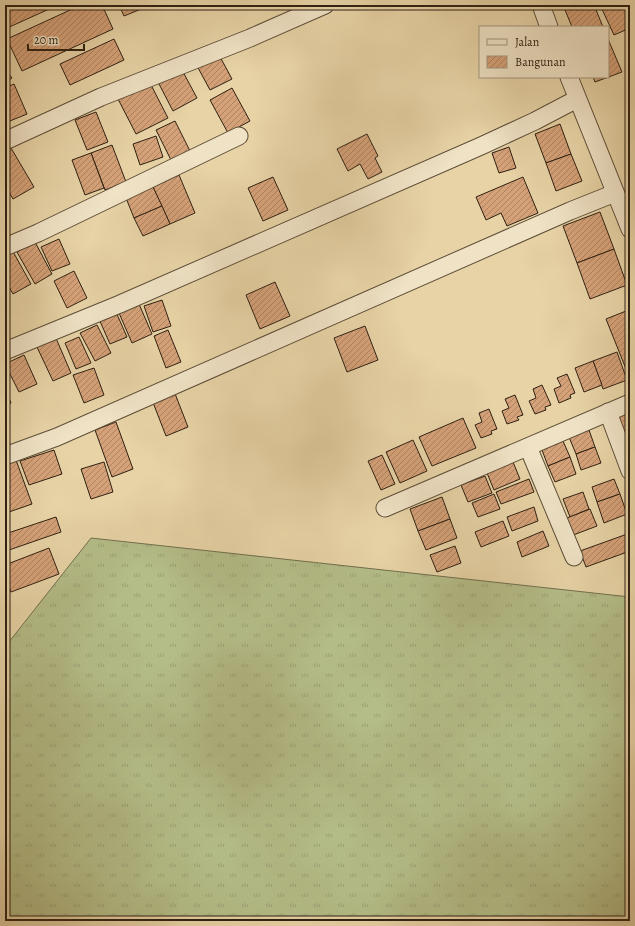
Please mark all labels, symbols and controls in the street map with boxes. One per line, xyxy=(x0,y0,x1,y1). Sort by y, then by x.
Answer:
scale bar xyxy=(28,26,84,52)
legend xyxy=(479,26,609,78)
text: 20 m xyxy=(34,32,58,48)
text: Jalan xyxy=(515,34,540,50)
text: Bangunan xyxy=(515,54,566,70)

